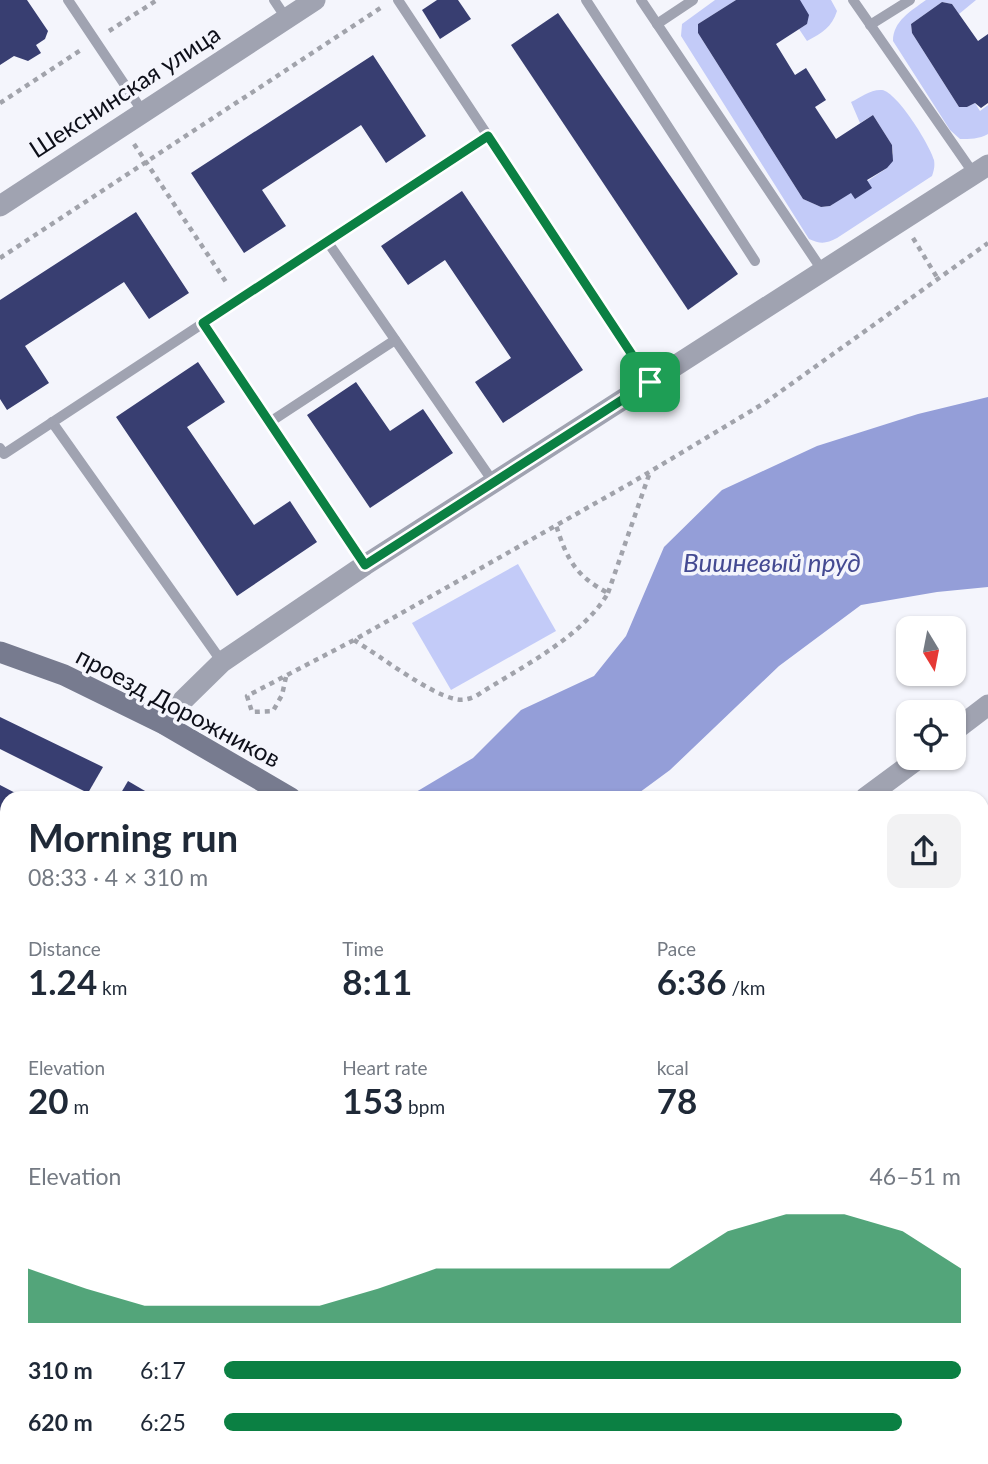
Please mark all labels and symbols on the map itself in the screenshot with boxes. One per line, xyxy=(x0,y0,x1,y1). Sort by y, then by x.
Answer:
street label: Шекснинская улица xyxy=(23,18,225,163)
pin xyxy=(620,352,680,412)
water label: Вишневый пруд xyxy=(683,546,861,578)
north arrow xyxy=(896,616,966,686)
street label: проезд Дорожников xyxy=(72,641,286,773)

